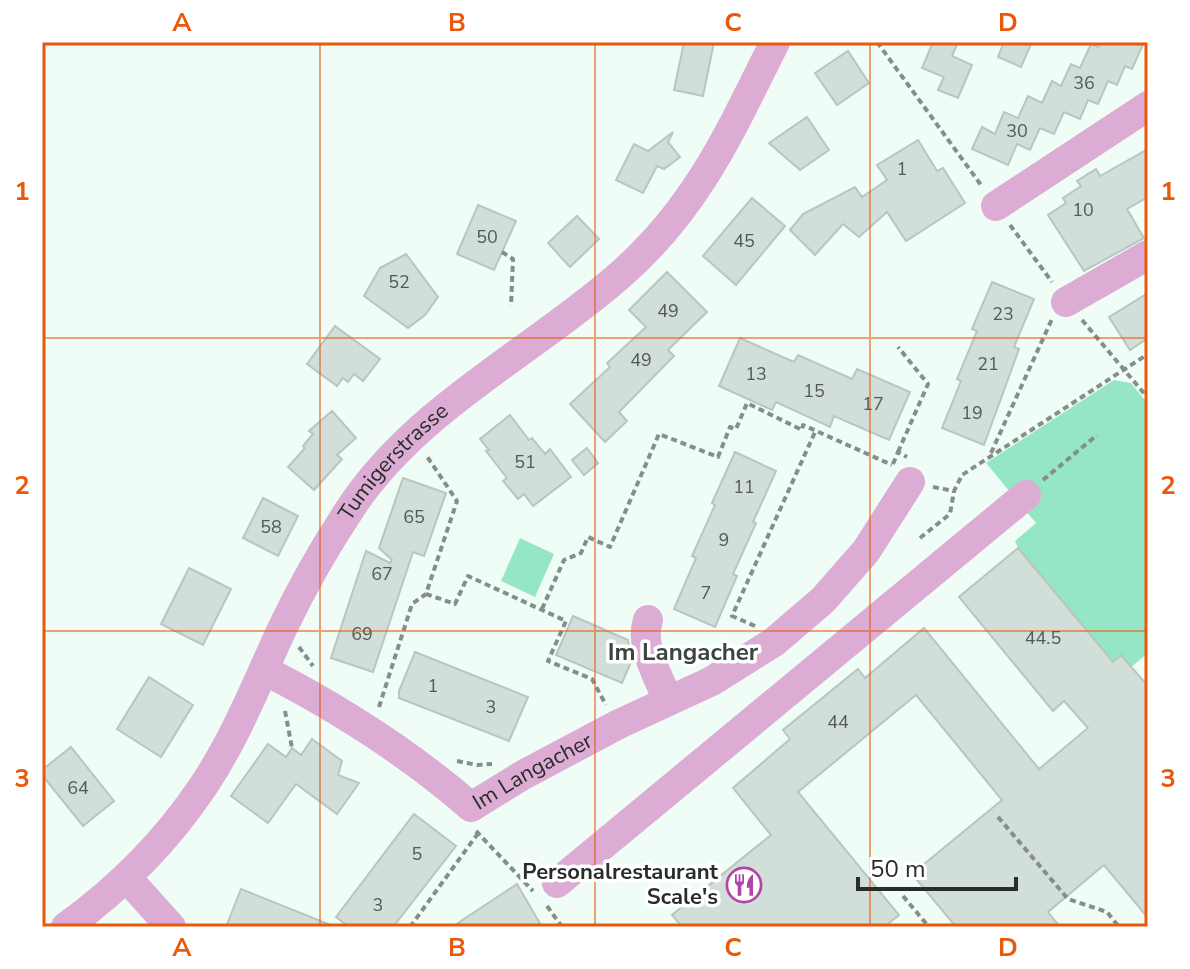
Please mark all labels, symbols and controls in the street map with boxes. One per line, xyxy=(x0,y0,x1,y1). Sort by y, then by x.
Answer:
text: A xyxy=(172,5,192,40)
text: B xyxy=(448,5,466,40)
text: C xyxy=(724,5,742,40)
text: D xyxy=(998,5,1018,40)
house number: 36 xyxy=(1073,71,1095,95)
house number: 30 xyxy=(1006,119,1028,143)
house number: 1 xyxy=(897,157,907,181)
text: 1 xyxy=(14,174,30,209)
text: 1 xyxy=(1160,174,1176,209)
house number: 10 xyxy=(1072,198,1094,222)
house number: 50 xyxy=(476,225,498,249)
house number: 45 xyxy=(733,229,755,253)
house number: 52 xyxy=(388,270,410,294)
house number: 49 xyxy=(657,299,679,323)
house number: 23 xyxy=(992,302,1014,326)
house number: 49 xyxy=(630,348,652,372)
house number: 21 xyxy=(977,352,999,376)
house number: 13 xyxy=(745,362,767,386)
house number: 15 xyxy=(803,379,825,403)
house number: 17 xyxy=(862,392,884,416)
street label: Tumigerstrasse xyxy=(331,396,455,527)
house number: 19 xyxy=(961,401,983,425)
house number: 51 xyxy=(514,450,536,474)
text: 2 xyxy=(14,468,30,503)
text: 2 xyxy=(1160,468,1176,503)
house number: 11 xyxy=(733,475,755,499)
house number: 65 xyxy=(403,505,425,529)
house number: 58 xyxy=(260,515,282,539)
house number: 9 xyxy=(719,528,729,552)
house number: 67 xyxy=(371,562,393,586)
house number: 7 xyxy=(701,581,711,605)
house number: 69 xyxy=(351,622,373,646)
house number: 44.5 xyxy=(1025,626,1061,650)
district label: Im Langacher xyxy=(608,636,759,668)
house number: 1 xyxy=(428,674,438,698)
house number: 3 xyxy=(486,695,496,719)
house number: 44 xyxy=(827,710,849,734)
street label: Im Langacher xyxy=(467,726,598,817)
text: 3 xyxy=(14,761,30,796)
text: 3 xyxy=(1160,761,1176,796)
house number: 64 xyxy=(67,776,89,800)
scale bar xyxy=(858,841,1016,891)
house number: 5 xyxy=(412,842,422,866)
text: 50 m xyxy=(870,853,926,885)
place label: Personalrestaurant Scale's xyxy=(522,857,719,912)
restaurant icon: Personalrestaurant Scale's xyxy=(725,866,763,904)
house number: 3 xyxy=(373,893,383,917)
text: A xyxy=(172,930,192,965)
text: B xyxy=(448,930,466,965)
text: C xyxy=(724,930,742,965)
text: D xyxy=(998,930,1018,965)

